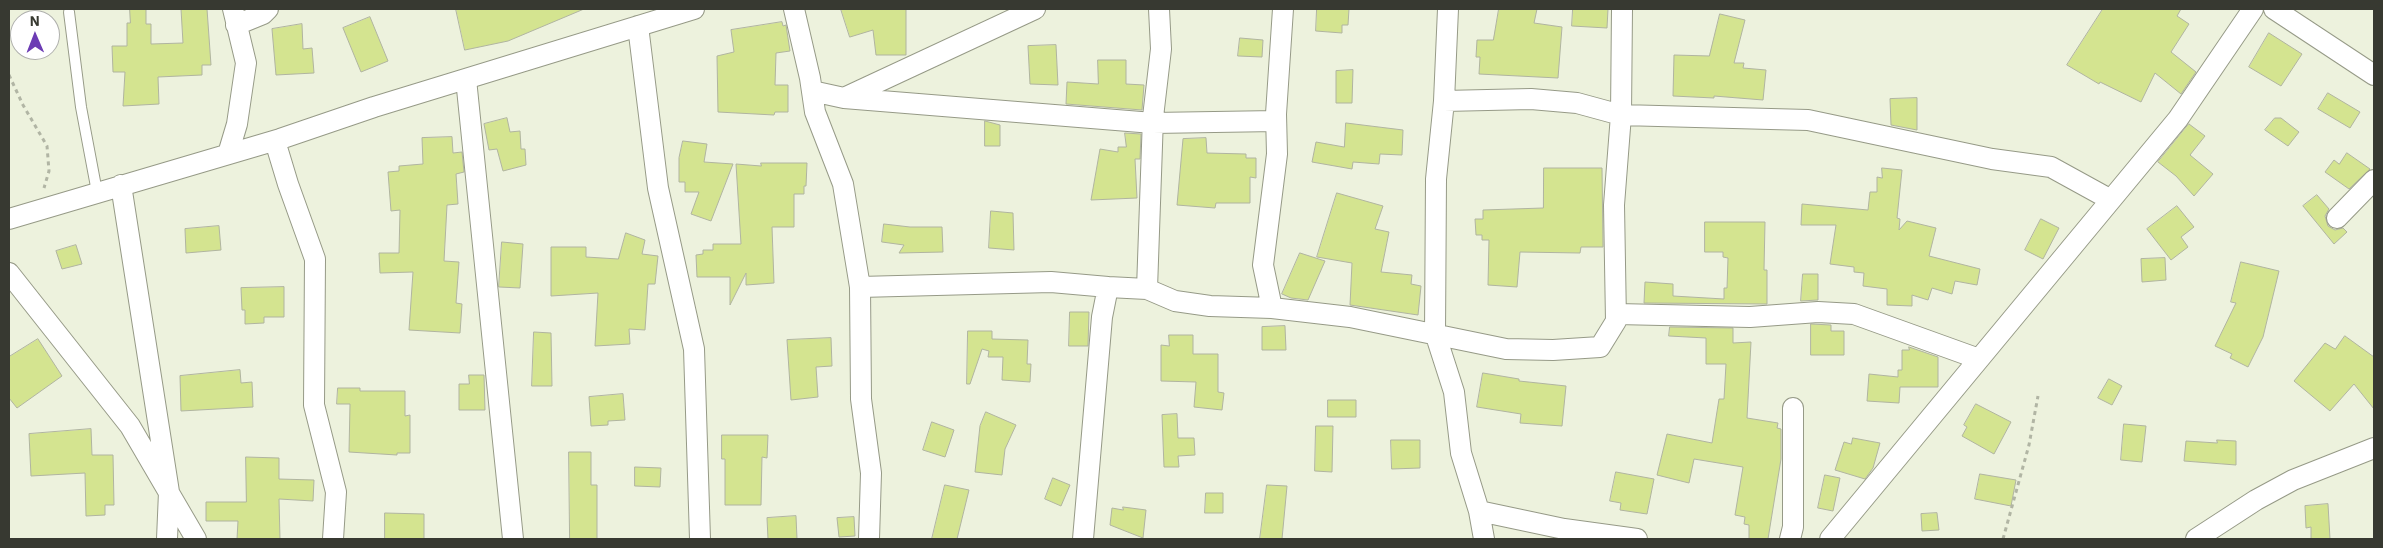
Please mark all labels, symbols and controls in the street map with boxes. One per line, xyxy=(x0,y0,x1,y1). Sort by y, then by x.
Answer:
north arrow xyxy=(10,10,60,60)
text: N xyxy=(30,12,40,30)

